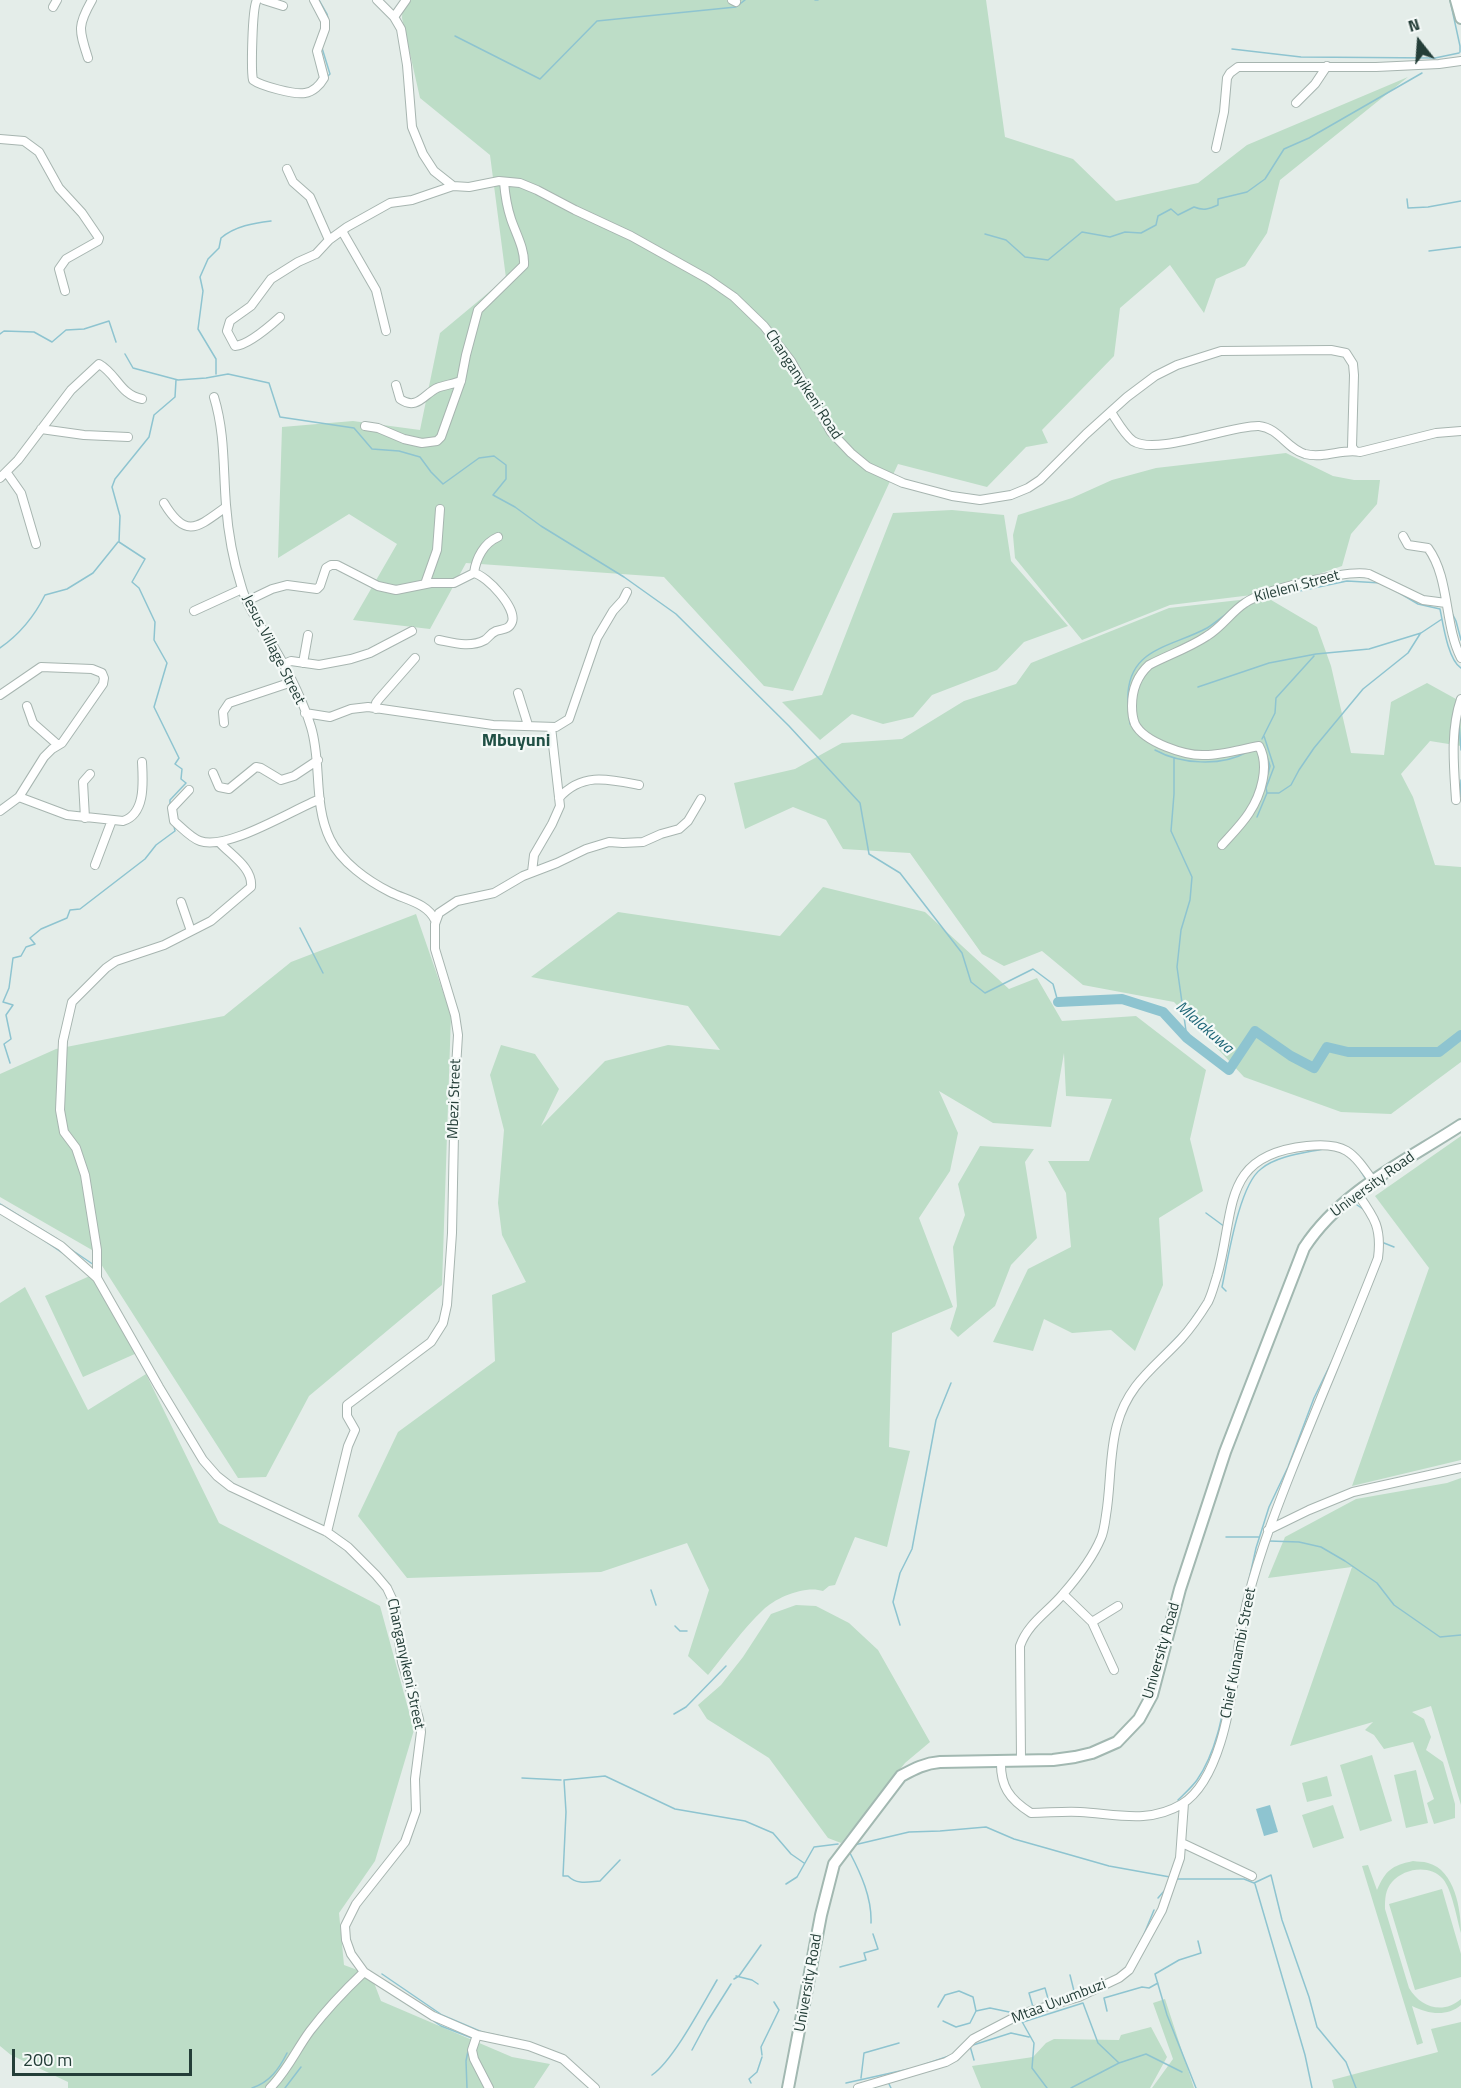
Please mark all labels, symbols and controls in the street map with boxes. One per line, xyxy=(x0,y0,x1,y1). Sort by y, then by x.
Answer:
north arrow xyxy=(1389,12,1449,72)
text: N xyxy=(1405,12,1423,38)
street label: Changanyikeni Road xyxy=(761,327,845,443)
street label: Kileleni Street xyxy=(1253,567,1341,607)
street label: Jesus Village Street xyxy=(238,592,308,708)
district label: Mbuyuni xyxy=(482,731,550,753)
water label: Mlalakuwa xyxy=(1171,998,1237,1058)
street label: Mbezi Street xyxy=(445,1059,465,1139)
street label: University Road xyxy=(1328,1149,1418,1221)
street label: Chief Kunambi Street xyxy=(1217,1586,1261,1720)
street label: Changanyikeni Street xyxy=(382,1597,428,1731)
street label: University Road xyxy=(1140,1601,1184,1701)
street label: University Road xyxy=(792,1932,826,2034)
street label: Mtaa Uvumbuzi xyxy=(1009,1976,1109,2028)
scale bar xyxy=(15,2037,195,2075)
text: 200 m xyxy=(23,2046,72,2073)

